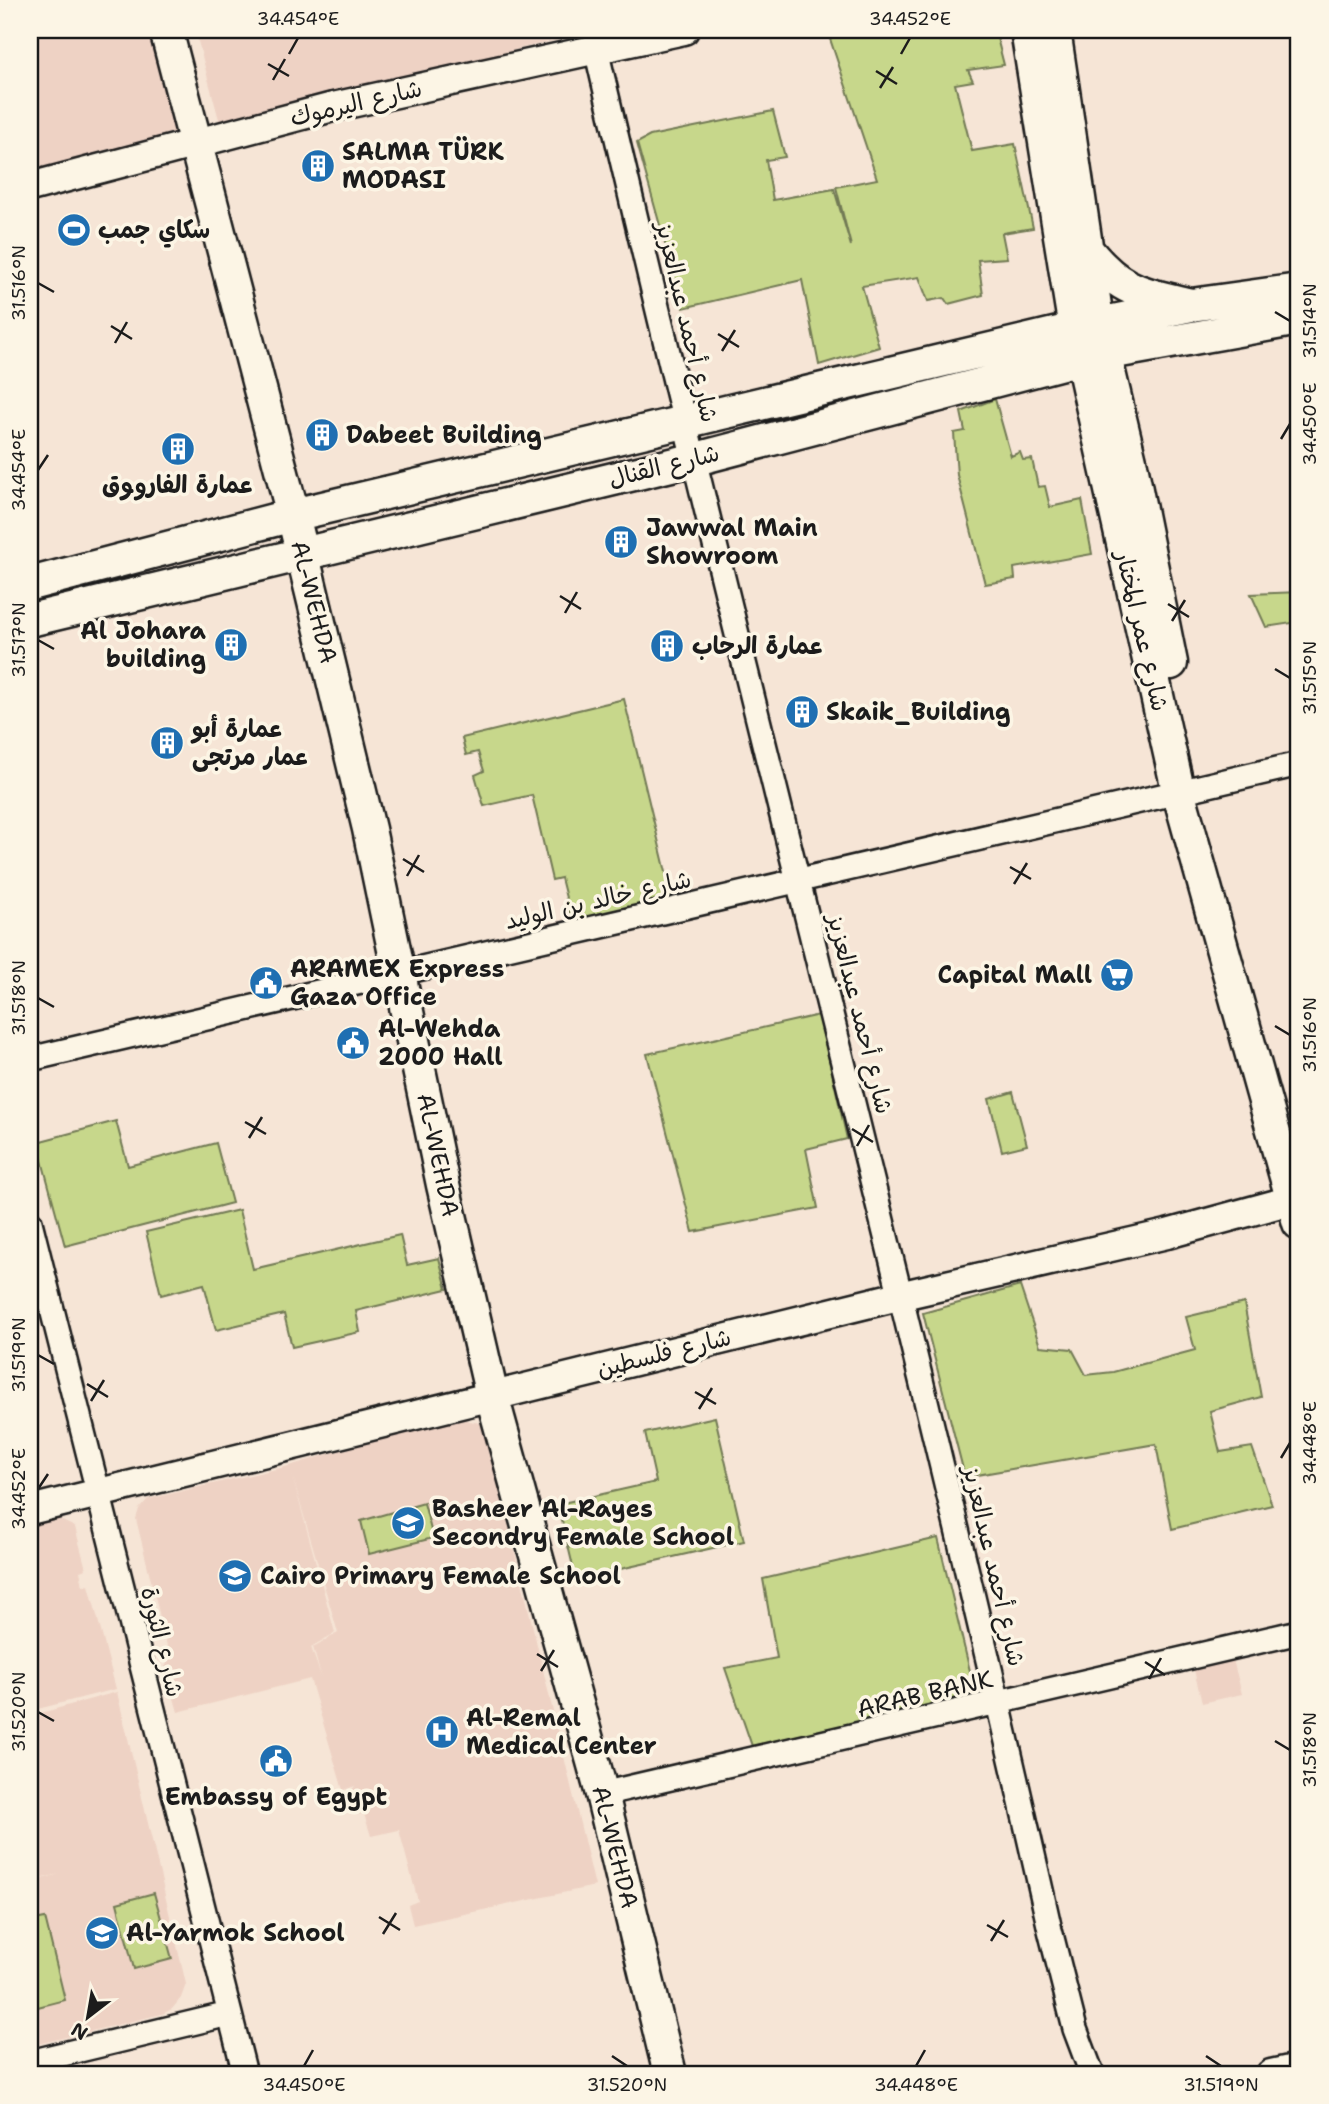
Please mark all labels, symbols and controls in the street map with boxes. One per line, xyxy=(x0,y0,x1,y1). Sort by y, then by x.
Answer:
text: 34.454°E xyxy=(257,7,339,31)
text: 34.452°E xyxy=(869,7,951,31)
street label: شارع اليرموك xyxy=(287,72,425,135)
place label: SALMA TÜRK MODASI xyxy=(342,136,504,196)
building icon: SALMA TÜRK MODASI xyxy=(299,147,337,185)
sports icon: سكاي جمب xyxy=(55,211,93,249)
place label: سكاي جمب xyxy=(98,214,210,248)
street label: شارع أحمد عبدالعزيز xyxy=(647,217,726,426)
text: 31.516°N xyxy=(7,245,31,321)
text: 31.514°N xyxy=(1298,283,1322,359)
text: 34.450°E xyxy=(1298,383,1322,465)
building icon: Dabeet Building xyxy=(303,416,341,454)
place label: Dabeet Building xyxy=(346,419,542,451)
text: 34.454°E xyxy=(7,429,31,511)
building icon: عمارة الفارووق xyxy=(159,430,197,468)
street label: شارع القنال xyxy=(605,437,723,496)
place label: عمارة الفارووق xyxy=(102,469,254,501)
place label: Jawwal Main Showroom xyxy=(646,512,818,572)
building icon: Jawwal Main Showroom xyxy=(602,523,640,561)
street label: AL-WEHDA xyxy=(283,537,345,667)
street label: شارع عمر المختار xyxy=(1107,546,1176,715)
text: 31.517°N xyxy=(7,602,31,678)
place label: Al Johara building xyxy=(80,615,207,675)
building icon: Al Johara building xyxy=(212,626,250,664)
building icon: عمارة الرحاب xyxy=(648,627,686,665)
place label: عمارة الرحاب xyxy=(692,630,824,662)
text: 31.515°N xyxy=(1298,641,1322,715)
building icon: Skaik_Building xyxy=(783,693,821,731)
place label: Skaik_Building xyxy=(826,696,1011,728)
place label: عمارة أبو عمار مرتجى xyxy=(190,713,309,773)
building icon: عمارة أبو عمار مرتجى xyxy=(148,724,186,762)
street label: شارع خالد بن الوليد xyxy=(502,863,695,938)
street label: شارع أحمد عبدالعزيز xyxy=(818,909,900,1117)
place label: ARAMEX Express Gaza Office xyxy=(290,953,504,1013)
supermarket icon: Capital Mall xyxy=(1098,956,1136,994)
place label: Capital Mall xyxy=(938,959,1092,991)
text: 31.518°N xyxy=(7,960,31,1036)
public building icon: ARAMEX Express Gaza Office xyxy=(247,964,285,1002)
text: 31.516°N xyxy=(1298,997,1322,1073)
place label: Al-Wehda 2000 Hall xyxy=(378,1013,503,1073)
public building icon: Al-Wehda 2000 Hall xyxy=(334,1024,372,1062)
street label: AL-WEHDA xyxy=(409,1090,467,1220)
text: 31.519°N xyxy=(7,1317,31,1393)
street label: شارع فلسطين xyxy=(594,1321,735,1386)
text: 34.448°E xyxy=(1298,1401,1322,1485)
text: 34.452°E xyxy=(7,1448,31,1530)
street label: شارع أحمد عبدالعزيز xyxy=(954,1461,1033,1670)
place label: Basheer Al-Rayes Secondry Female School xyxy=(432,1493,734,1553)
school or university icon: Basheer Al-Rayes Secondry Female School xyxy=(389,1504,427,1542)
school or university icon: Cairo Primary Female School xyxy=(216,1557,254,1595)
place label: Cairo Primary Female School xyxy=(260,1560,621,1592)
street label: شارع الثورة xyxy=(132,1584,191,1701)
street label: ARAB BANK xyxy=(854,1663,997,1725)
text: 31.520°N xyxy=(7,1672,31,1752)
place label: Al-Remal Medical Center xyxy=(466,1702,657,1762)
text: 31.518°N xyxy=(1298,1712,1322,1788)
hospital icon: Al-Remal Medical Center xyxy=(423,1713,461,1751)
public building icon: Embassy of Egypt xyxy=(257,1742,295,1780)
place label: Embassy of Egypt xyxy=(165,1781,388,1813)
street label: AL-WEHDA xyxy=(584,1782,646,1912)
school or university icon: Al-Yarmok School xyxy=(83,1914,121,1952)
place label: Al-Yarmok School xyxy=(126,1917,345,1949)
north arrow xyxy=(52,1982,122,2052)
text: N xyxy=(67,2017,92,2046)
text: 34.450°E xyxy=(263,2073,345,2097)
text: 31.520°N xyxy=(587,2073,667,2097)
text: 34.448°E xyxy=(874,2073,958,2097)
text: 31.519°N xyxy=(1183,2073,1259,2097)

